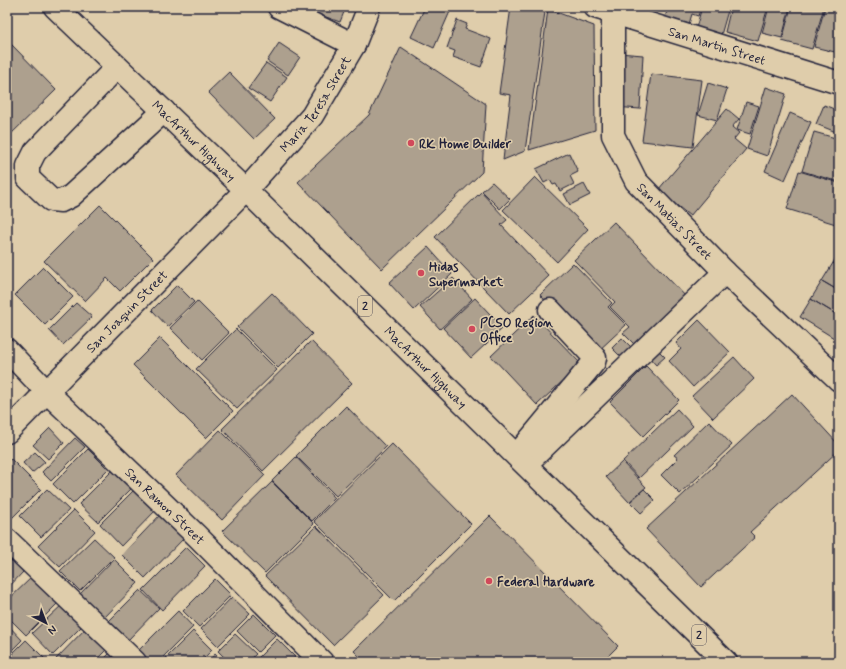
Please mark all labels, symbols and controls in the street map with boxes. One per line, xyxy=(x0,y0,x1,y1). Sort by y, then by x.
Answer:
street label: San Martin Street xyxy=(666,23,768,70)
street label: Maria Teresa Street xyxy=(276,53,356,157)
street label: MacArthur Highway xyxy=(148,97,239,186)
place label: RK Home Builder xyxy=(419,136,511,153)
marker: RK Home Builder xyxy=(406,138,416,148)
street label: San Matias Street xyxy=(632,180,715,264)
place label: Hidas Supermarket xyxy=(429,259,504,291)
street label: San Joaquin Street xyxy=(83,267,172,357)
marker: Hidas Supermarket xyxy=(416,268,426,278)
road number: 2 xyxy=(358,296,372,316)
place label: PCSO Region Office xyxy=(480,315,554,347)
street label: MacArthur Highway xyxy=(380,323,470,413)
marker: PCSO Region Office xyxy=(467,324,477,334)
street label: San Ramon Street xyxy=(121,464,208,549)
place label: Federal Hardware xyxy=(497,574,595,591)
marker: Federal Hardware xyxy=(484,576,494,586)
north arrow xyxy=(26,603,66,643)
text: N xyxy=(45,622,59,637)
road number: 2 xyxy=(692,625,706,645)

